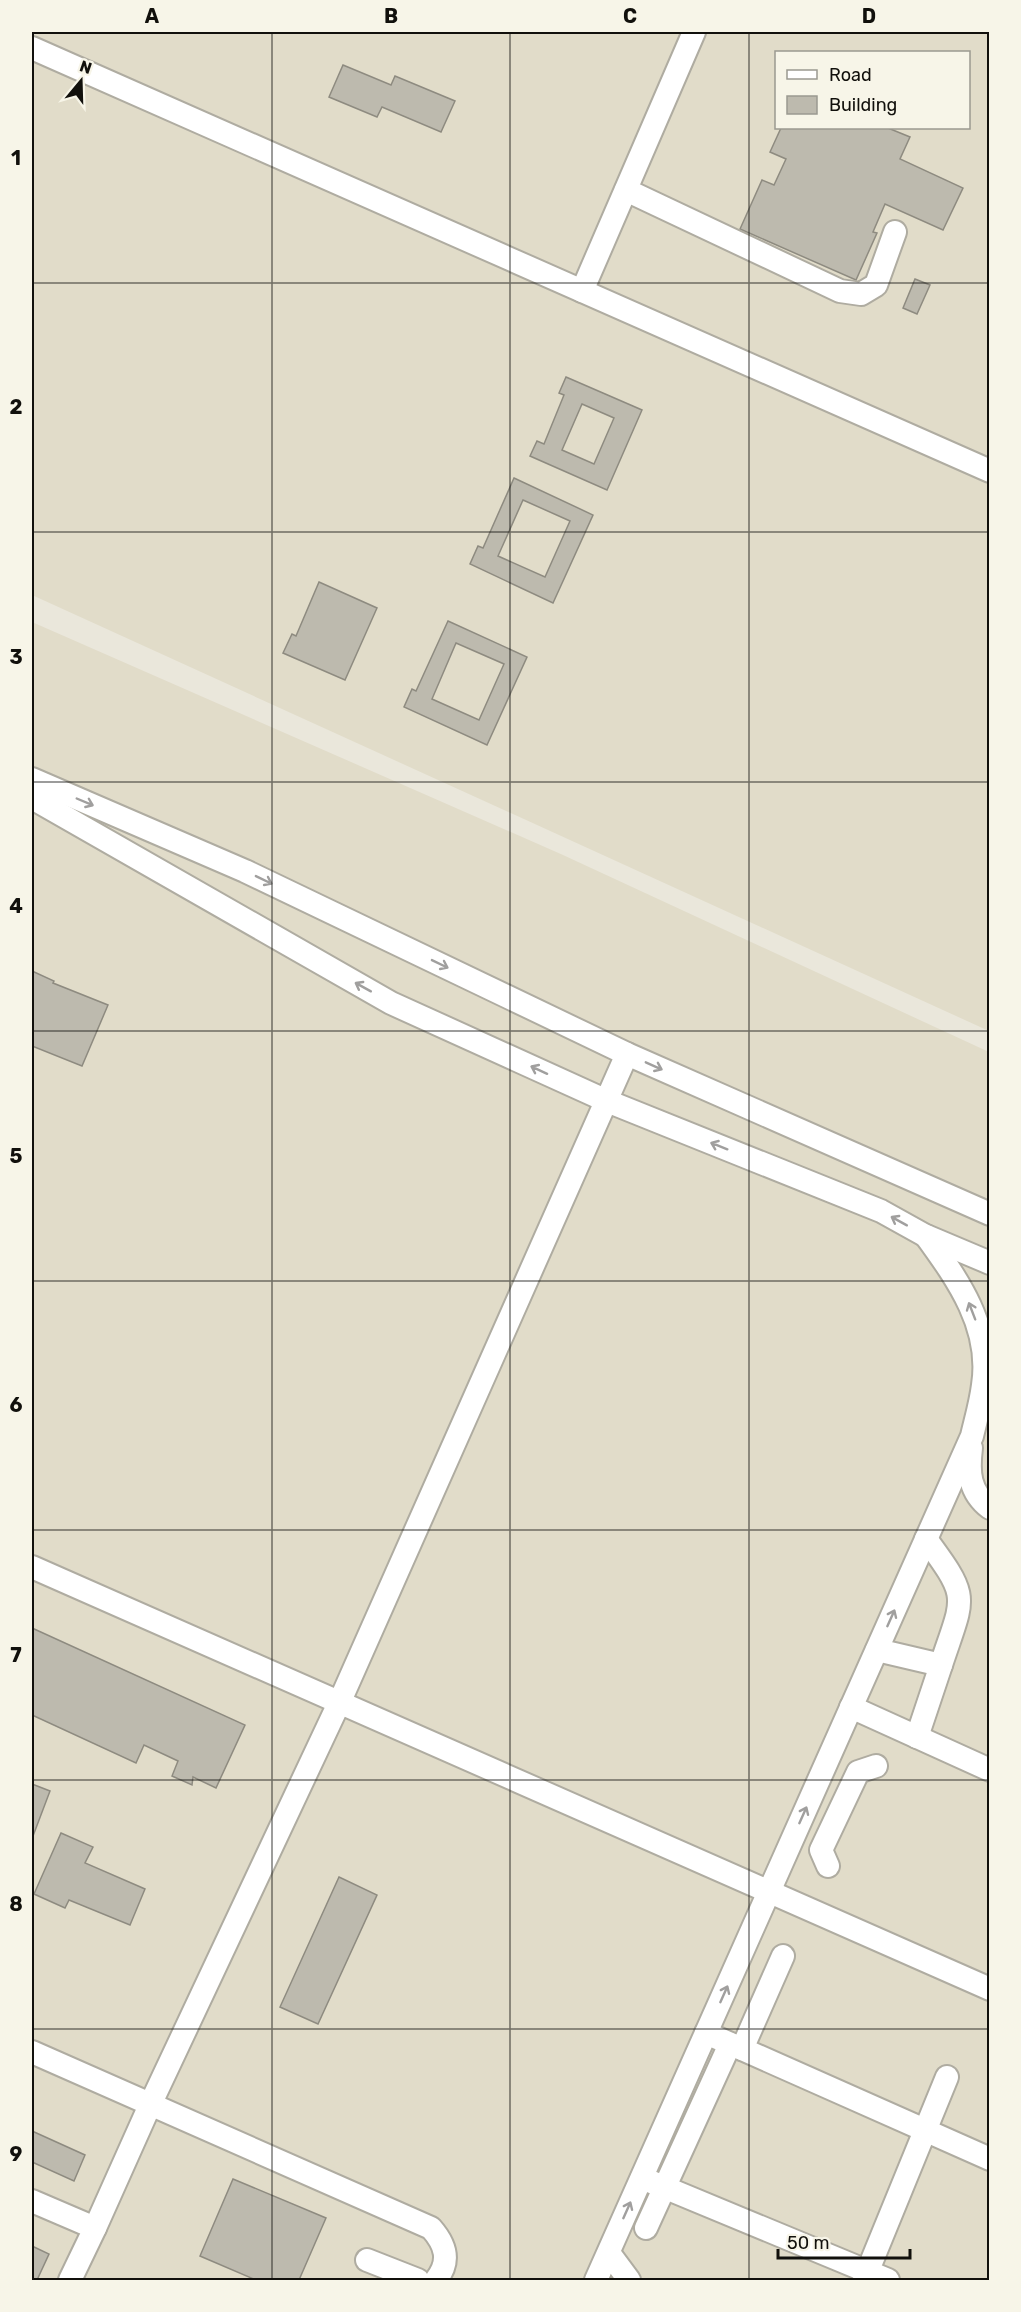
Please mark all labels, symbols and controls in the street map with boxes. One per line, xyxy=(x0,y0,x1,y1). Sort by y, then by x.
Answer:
text: A xyxy=(145,4,160,28)
text: B xyxy=(384,4,398,28)
text: C xyxy=(623,4,637,28)
text: D xyxy=(862,4,876,28)
north arrow xyxy=(51,51,111,111)
legend xyxy=(775,51,970,129)
text: N xyxy=(77,56,94,78)
text: Road xyxy=(829,64,872,86)
text: Building xyxy=(829,94,897,116)
text: 1 xyxy=(11,146,21,170)
text: 2 xyxy=(10,395,23,419)
text: 3 xyxy=(9,645,23,669)
one-way arrow xyxy=(76,797,94,808)
one-way arrow xyxy=(255,874,273,886)
text: 4 xyxy=(9,894,23,918)
one-way arrow xyxy=(430,959,448,971)
one-way arrow xyxy=(355,981,372,993)
one-way arrow xyxy=(644,1061,662,1072)
one-way arrow xyxy=(531,1064,549,1076)
one-way arrow xyxy=(710,1140,729,1151)
text: 5 xyxy=(10,1144,23,1168)
one-way arrow xyxy=(891,1215,908,1227)
one-way arrow xyxy=(966,1302,977,1320)
text: 6 xyxy=(9,1393,23,1417)
one-way arrow xyxy=(886,1609,897,1627)
text: 7 xyxy=(10,1643,22,1667)
one-way arrow xyxy=(798,1807,809,1825)
text: 8 xyxy=(9,1892,23,1916)
one-way arrow xyxy=(718,1985,730,2003)
text: 9 xyxy=(10,2142,23,2166)
one-way arrow xyxy=(622,2202,634,2220)
scale bar xyxy=(778,2222,910,2260)
text: 50 m xyxy=(787,2232,830,2254)

